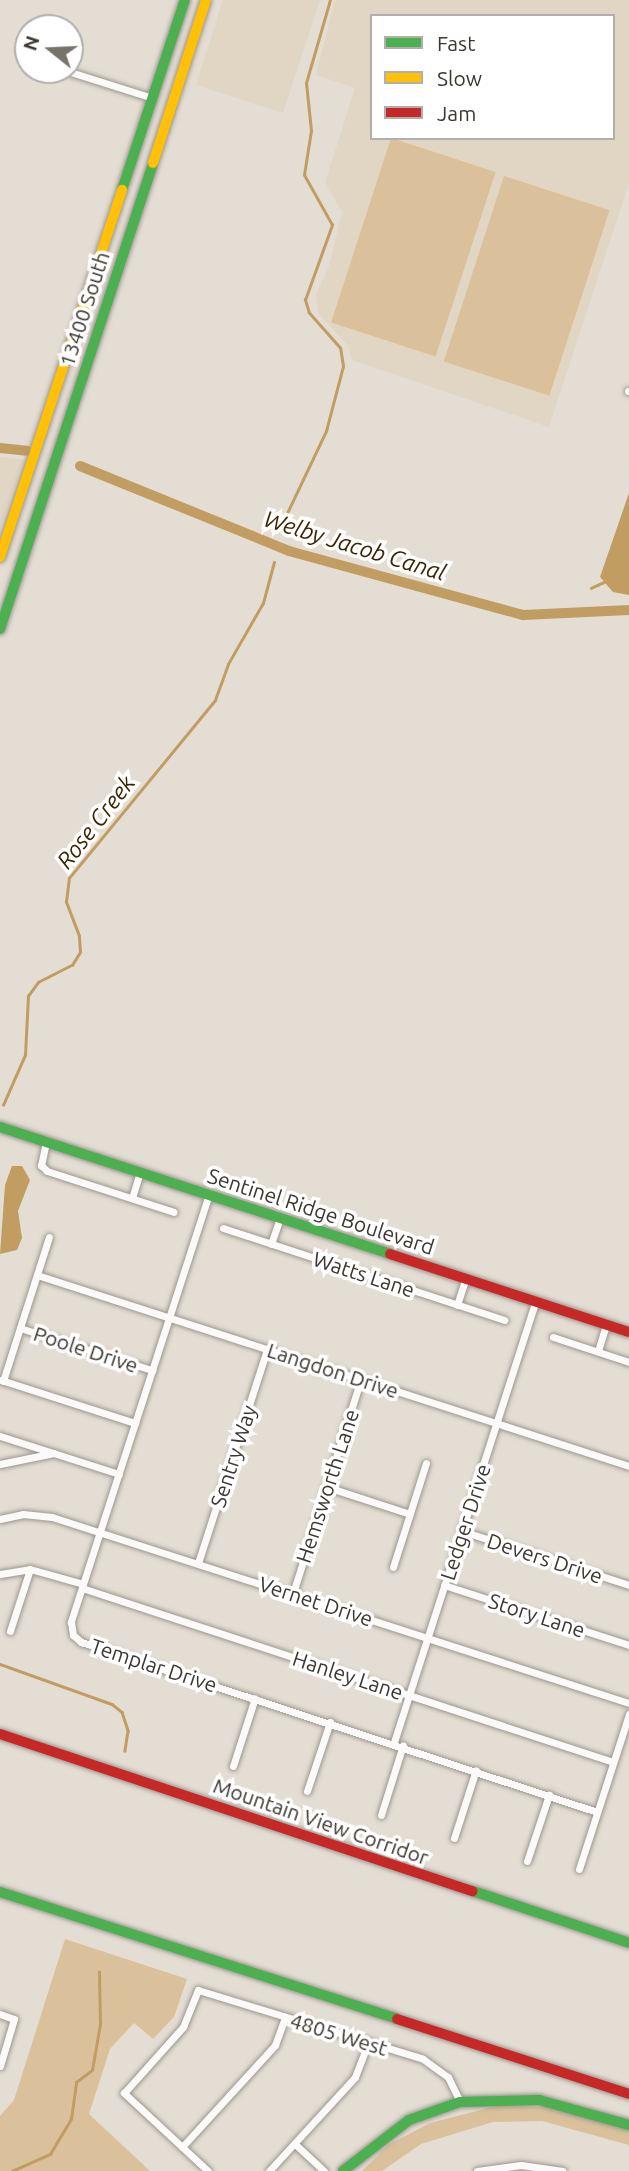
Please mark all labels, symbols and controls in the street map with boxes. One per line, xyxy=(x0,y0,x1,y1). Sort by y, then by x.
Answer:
north arrow xyxy=(14,14,84,84)
legend xyxy=(370,14,615,140)
text: Fast xyxy=(437,31,475,55)
text: N xyxy=(18,33,44,53)
text: Slow xyxy=(437,66,482,90)
text: Jam xyxy=(437,101,476,125)
street label: 13400 South xyxy=(54,248,114,370)
water label: Welby Jacob Canal xyxy=(261,505,449,587)
water label: Rose Creek xyxy=(51,770,141,874)
street label: Sentinel Ridge Boulevard xyxy=(205,1162,437,1260)
street label: Watts Lane xyxy=(310,1246,418,1302)
street label: Poole Drive xyxy=(31,1320,141,1378)
street label: Langdon Drive xyxy=(264,1337,402,1403)
street label: Sentry Way xyxy=(205,1402,261,1510)
street label: Hemsworth Lane xyxy=(290,1406,364,1566)
street label: Ledger Drive xyxy=(434,1461,496,1583)
street label: Devers Drive xyxy=(484,1528,606,1588)
street label: Vernet Drive xyxy=(256,1571,376,1631)
street label: Story Lane xyxy=(486,1588,588,1642)
street label: Templar Drive xyxy=(88,1633,220,1697)
street label: Hanley Lane xyxy=(290,1645,406,1705)
street label: Mountain View Corridor xyxy=(210,1772,432,1870)
street label: 4805 West xyxy=(287,2007,391,2061)

